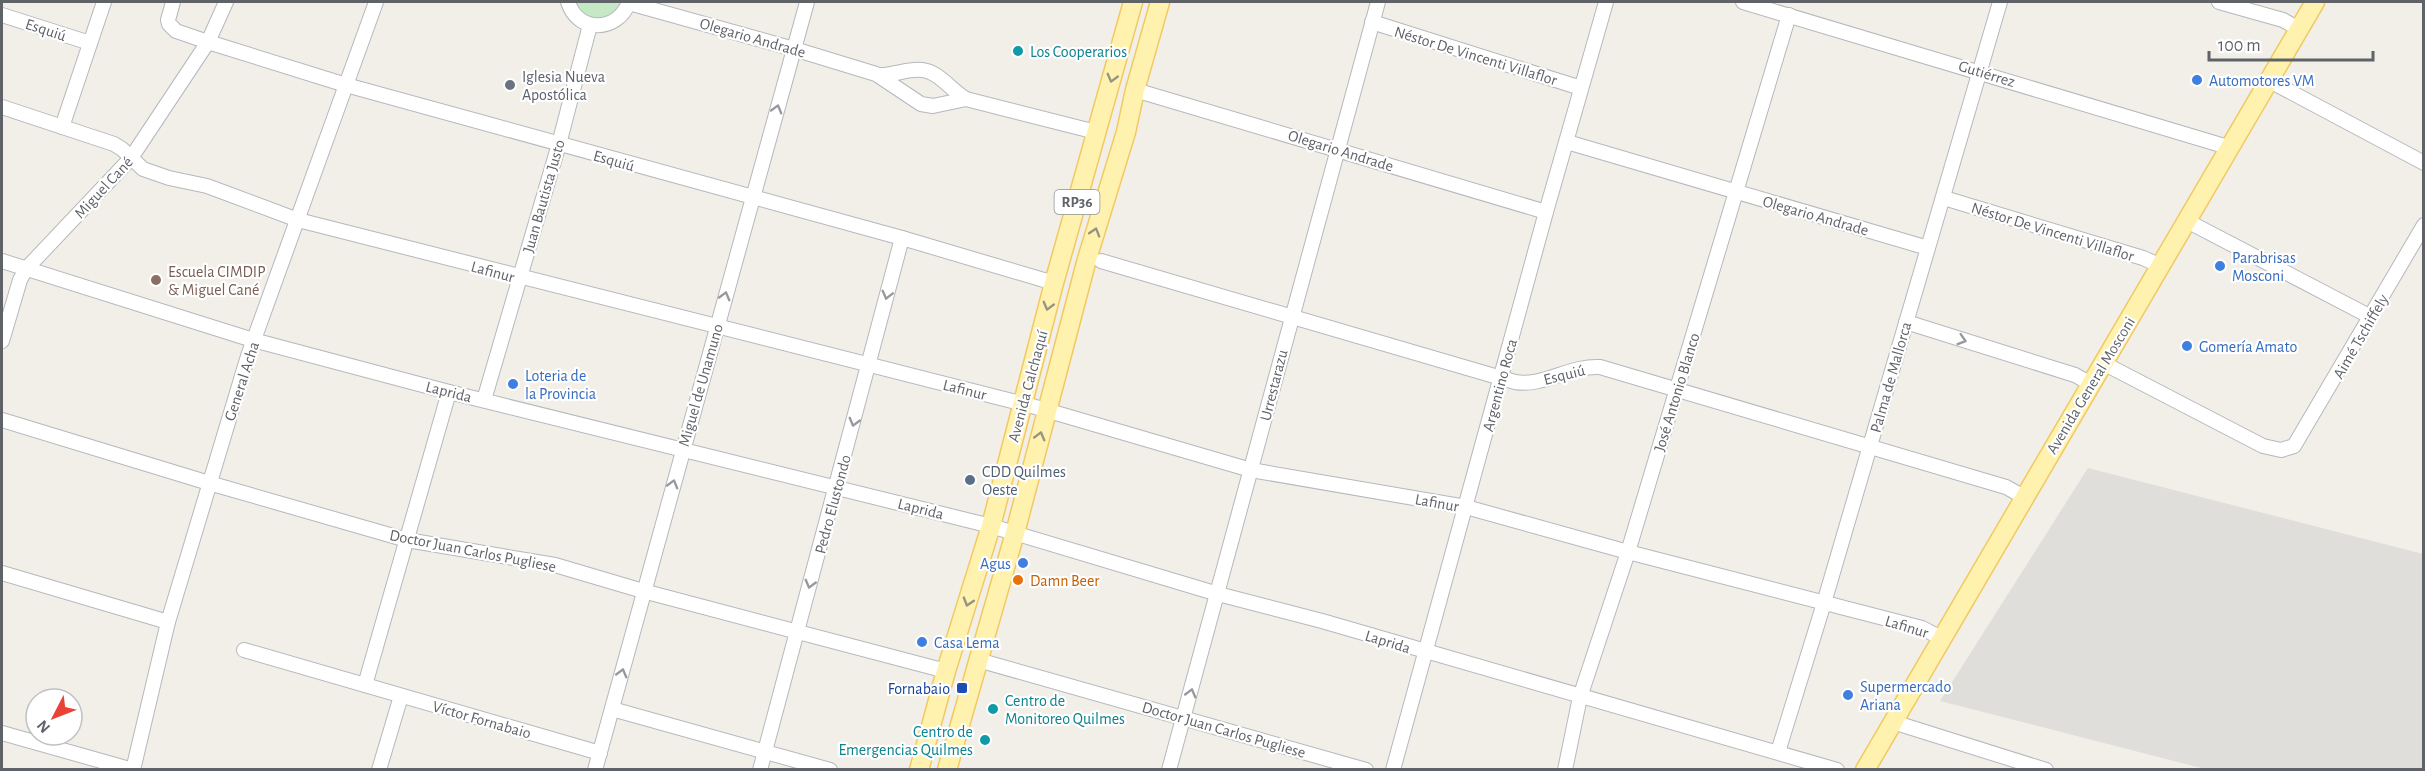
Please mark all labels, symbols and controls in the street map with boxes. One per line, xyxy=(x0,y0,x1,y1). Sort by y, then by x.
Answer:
street label: Olegario Andrade xyxy=(698,15,807,61)
street label: Esquiú xyxy=(23,16,68,44)
street label: Néstor De Vincenti Villaflor xyxy=(1392,24,1560,89)
scale bar xyxy=(2209,24,2372,62)
text: 100 m xyxy=(2218,37,2261,55)
marker: Los Cooperarios xyxy=(1011,44,1025,58)
place label: Los Cooperarios xyxy=(1030,44,1127,60)
street label: Gutiérrez xyxy=(1957,58,2017,90)
place label: Iglesia Nueva Apostólica xyxy=(522,69,605,103)
one-way arrow xyxy=(1107,72,1119,83)
marker: Automotores VM xyxy=(2190,73,2204,87)
place label: Automotores VM xyxy=(2209,73,2314,89)
marker: Iglesia Nueva Apostólica xyxy=(503,78,517,92)
one-way arrow xyxy=(770,104,783,114)
street label: Olegario Andrade xyxy=(1286,127,1395,175)
street label: Juan Bautista Justo xyxy=(520,138,568,255)
street label: Esquiú xyxy=(591,147,636,174)
street label: Miguel Cané xyxy=(71,154,136,222)
road number: RP36 xyxy=(1054,190,1100,214)
street label: Olegario Andrade xyxy=(1761,193,1870,239)
street label: Néstor De Vincenti Villaflor xyxy=(1969,200,2137,265)
one-way arrow xyxy=(1088,227,1100,238)
place label: Parabrisas Mosconi xyxy=(2232,250,2296,284)
street label: Lafinur xyxy=(469,259,517,286)
marker: Parabrisas Mosconi xyxy=(2213,259,2227,273)
place label: Escuela CIMDIP & Miguel Cané xyxy=(168,264,265,298)
marker: Escuela CIMDIP & Miguel Cané xyxy=(149,273,163,287)
one-way arrow xyxy=(882,289,895,299)
street label: Aimé Tschiffely xyxy=(2330,291,2392,382)
one-way arrow xyxy=(718,292,730,302)
one-way arrow xyxy=(1043,300,1055,311)
street label: Avenida General Mosconi xyxy=(2044,314,2138,457)
street label: Palma de Mallorca xyxy=(1868,320,1914,434)
street label: Miguel de Unamuno xyxy=(676,322,726,448)
street label: Avenida Calchaquí xyxy=(1005,329,1051,444)
street label: José Antonio Blanco xyxy=(1651,331,1703,453)
one-way arrow xyxy=(1956,333,1967,345)
street label: Argentino Roca xyxy=(1480,337,1520,433)
marker: Gomería Amato xyxy=(2180,339,2194,353)
place label: Gomería Amato xyxy=(2199,339,2297,355)
street label: General Acha xyxy=(222,340,262,423)
street label: Urrestarazu xyxy=(1257,348,1291,423)
street label: Esquiú xyxy=(1542,362,1587,388)
place label: Loteria de la Provincia xyxy=(525,368,596,402)
marker: Loteria de la Provincia xyxy=(506,377,520,391)
street label: Lafinur xyxy=(941,377,989,403)
street label: Laprida xyxy=(424,379,473,405)
one-way arrow xyxy=(849,417,862,427)
one-way arrow xyxy=(1033,431,1045,442)
street label: Pedro Elustondo xyxy=(812,453,854,555)
place label: CDD Quilmes Oeste xyxy=(982,464,1066,498)
marker: CDD Quilmes Oeste xyxy=(963,473,977,487)
one-way arrow xyxy=(666,479,678,490)
street label: Lafinur xyxy=(1414,491,1461,515)
street label: Laprida xyxy=(896,496,945,522)
street label: Doctor Juan Carlos Pugliese xyxy=(388,527,558,575)
place label: Agus xyxy=(980,556,1011,572)
marker: Agus xyxy=(1016,556,1030,570)
marker: Damn Beer xyxy=(1011,573,1025,587)
place label: Damn Beer xyxy=(1030,573,1100,589)
one-way arrow xyxy=(805,579,818,589)
one-way arrow xyxy=(963,596,975,607)
street label: Lafinur xyxy=(1883,613,1931,641)
street label: Laprida xyxy=(1363,627,1412,656)
marker: Casa Lema xyxy=(915,635,929,649)
place label: Casa Lema xyxy=(934,635,1000,651)
one-way arrow xyxy=(614,668,627,678)
place label: Supermercado Ariana xyxy=(1860,679,1951,713)
place label: Fornabaio xyxy=(888,681,950,697)
marker: Fornabaio xyxy=(955,681,969,695)
north arrow xyxy=(24,687,84,747)
one-way arrow xyxy=(1184,688,1196,699)
marker: Supermercado Ariana xyxy=(1841,688,1855,702)
place label: Centro de Monitoreo Quilmes xyxy=(1005,693,1125,728)
street label: Víctor Fornabaio xyxy=(431,698,533,742)
street label: Doctor Juan Carlos Pugliese xyxy=(1140,699,1307,761)
marker: Centro de Monitoreo Quilmes xyxy=(986,702,1000,716)
text: N xyxy=(34,717,53,736)
place label: Centro de Emergencias Quilmes xyxy=(838,724,973,759)
marker: Centro de Emergencias Quilmes xyxy=(978,733,992,747)

